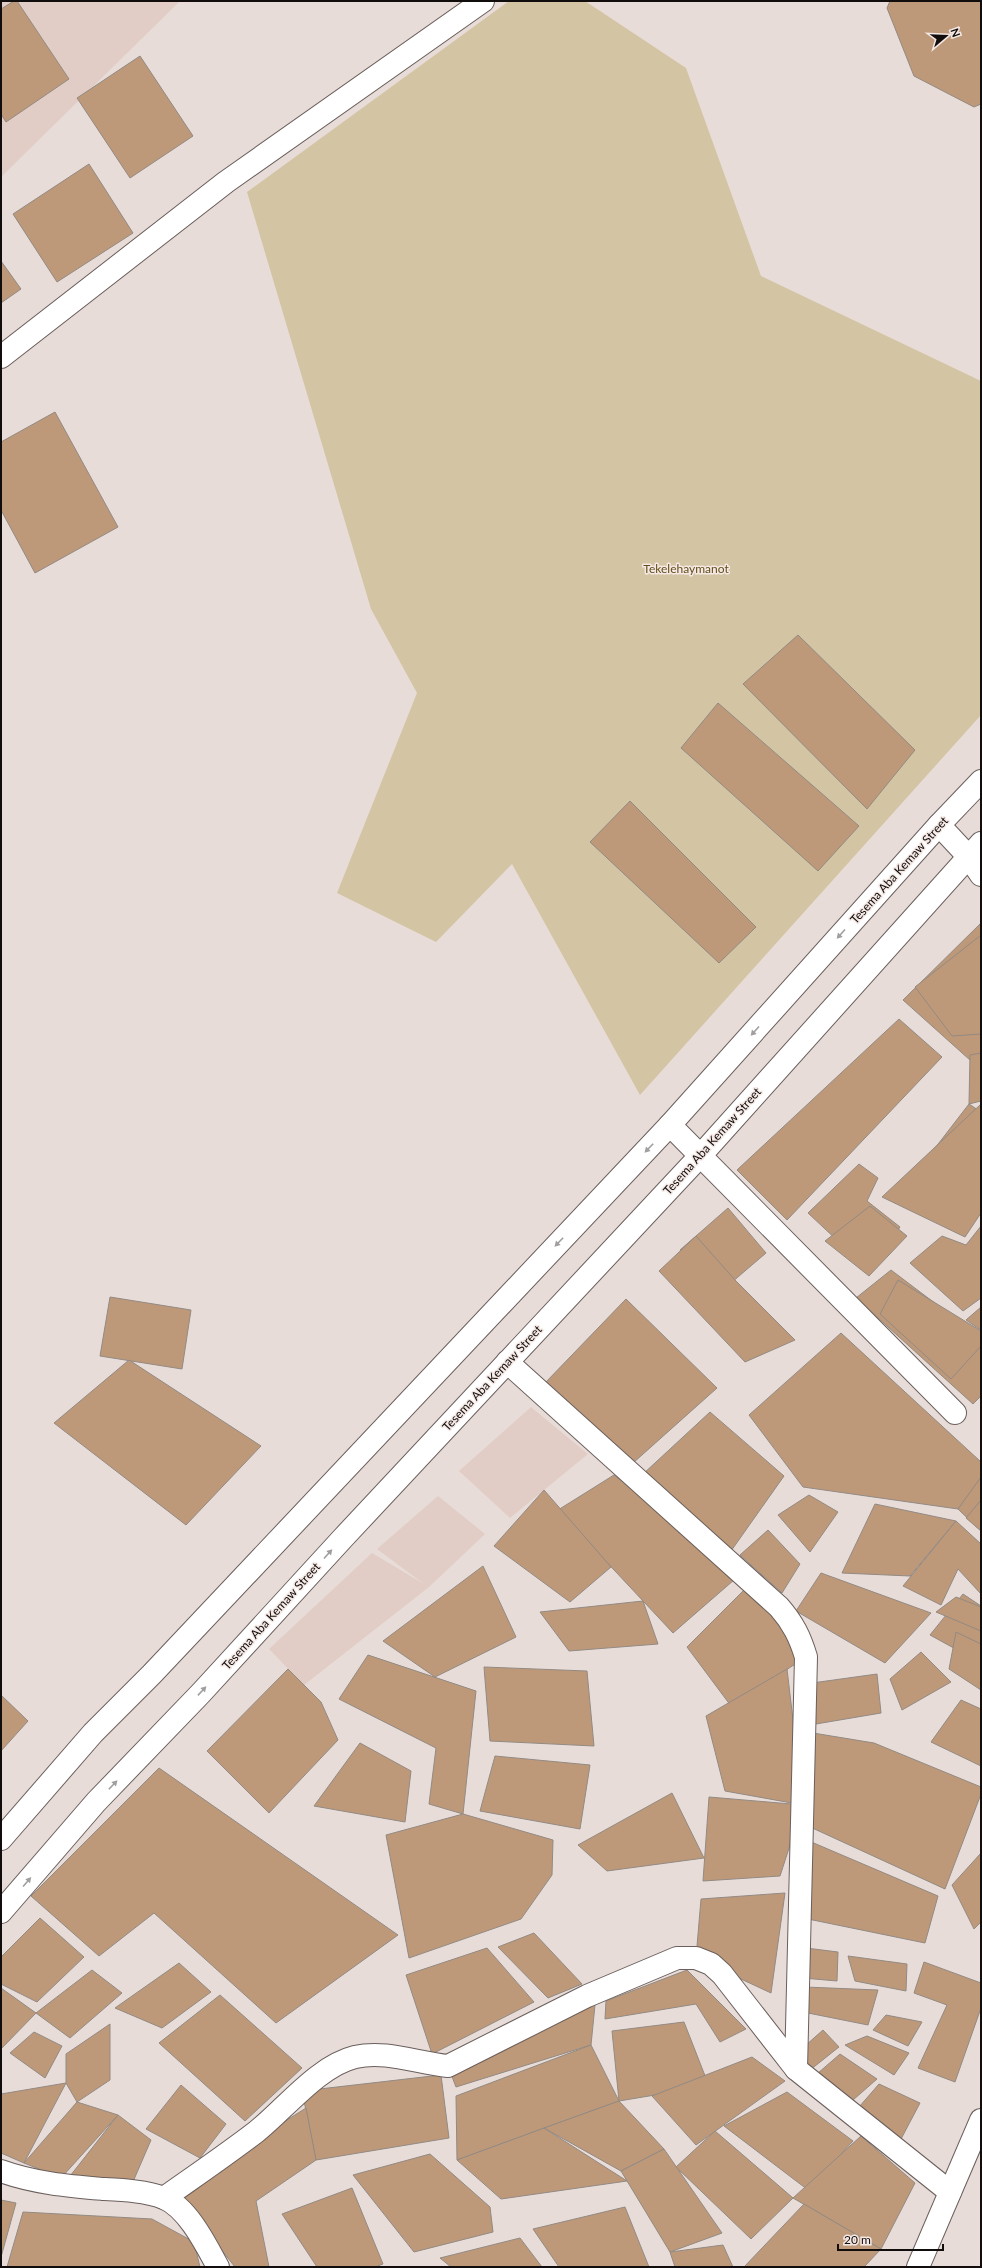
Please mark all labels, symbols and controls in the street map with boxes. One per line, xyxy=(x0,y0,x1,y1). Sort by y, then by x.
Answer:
north arrow xyxy=(926,16,966,56)
text: N xyxy=(948,26,963,39)
park label: Tekelehaymanot xyxy=(643,561,729,576)
street label: Tesema Aba Kemaw Street xyxy=(847,813,952,927)
one-way arrow xyxy=(837,929,846,939)
one-way arrow xyxy=(750,1026,759,1036)
street label: Tesema Aba Kemaw Street xyxy=(660,1084,765,1198)
one-way arrow xyxy=(644,1143,653,1153)
one-way arrow xyxy=(554,1237,564,1247)
street label: Tesema Aba Kemaw Street xyxy=(439,1321,545,1434)
one-way arrow xyxy=(323,1549,333,1559)
street label: Tesema Aba Kemaw Street xyxy=(219,1559,324,1673)
one-way arrow xyxy=(198,1686,207,1696)
one-way arrow xyxy=(108,1780,117,1790)
one-way arrow xyxy=(22,1877,31,1888)
scale bar xyxy=(838,2226,943,2252)
text: 20 m xyxy=(844,2232,871,2247)

